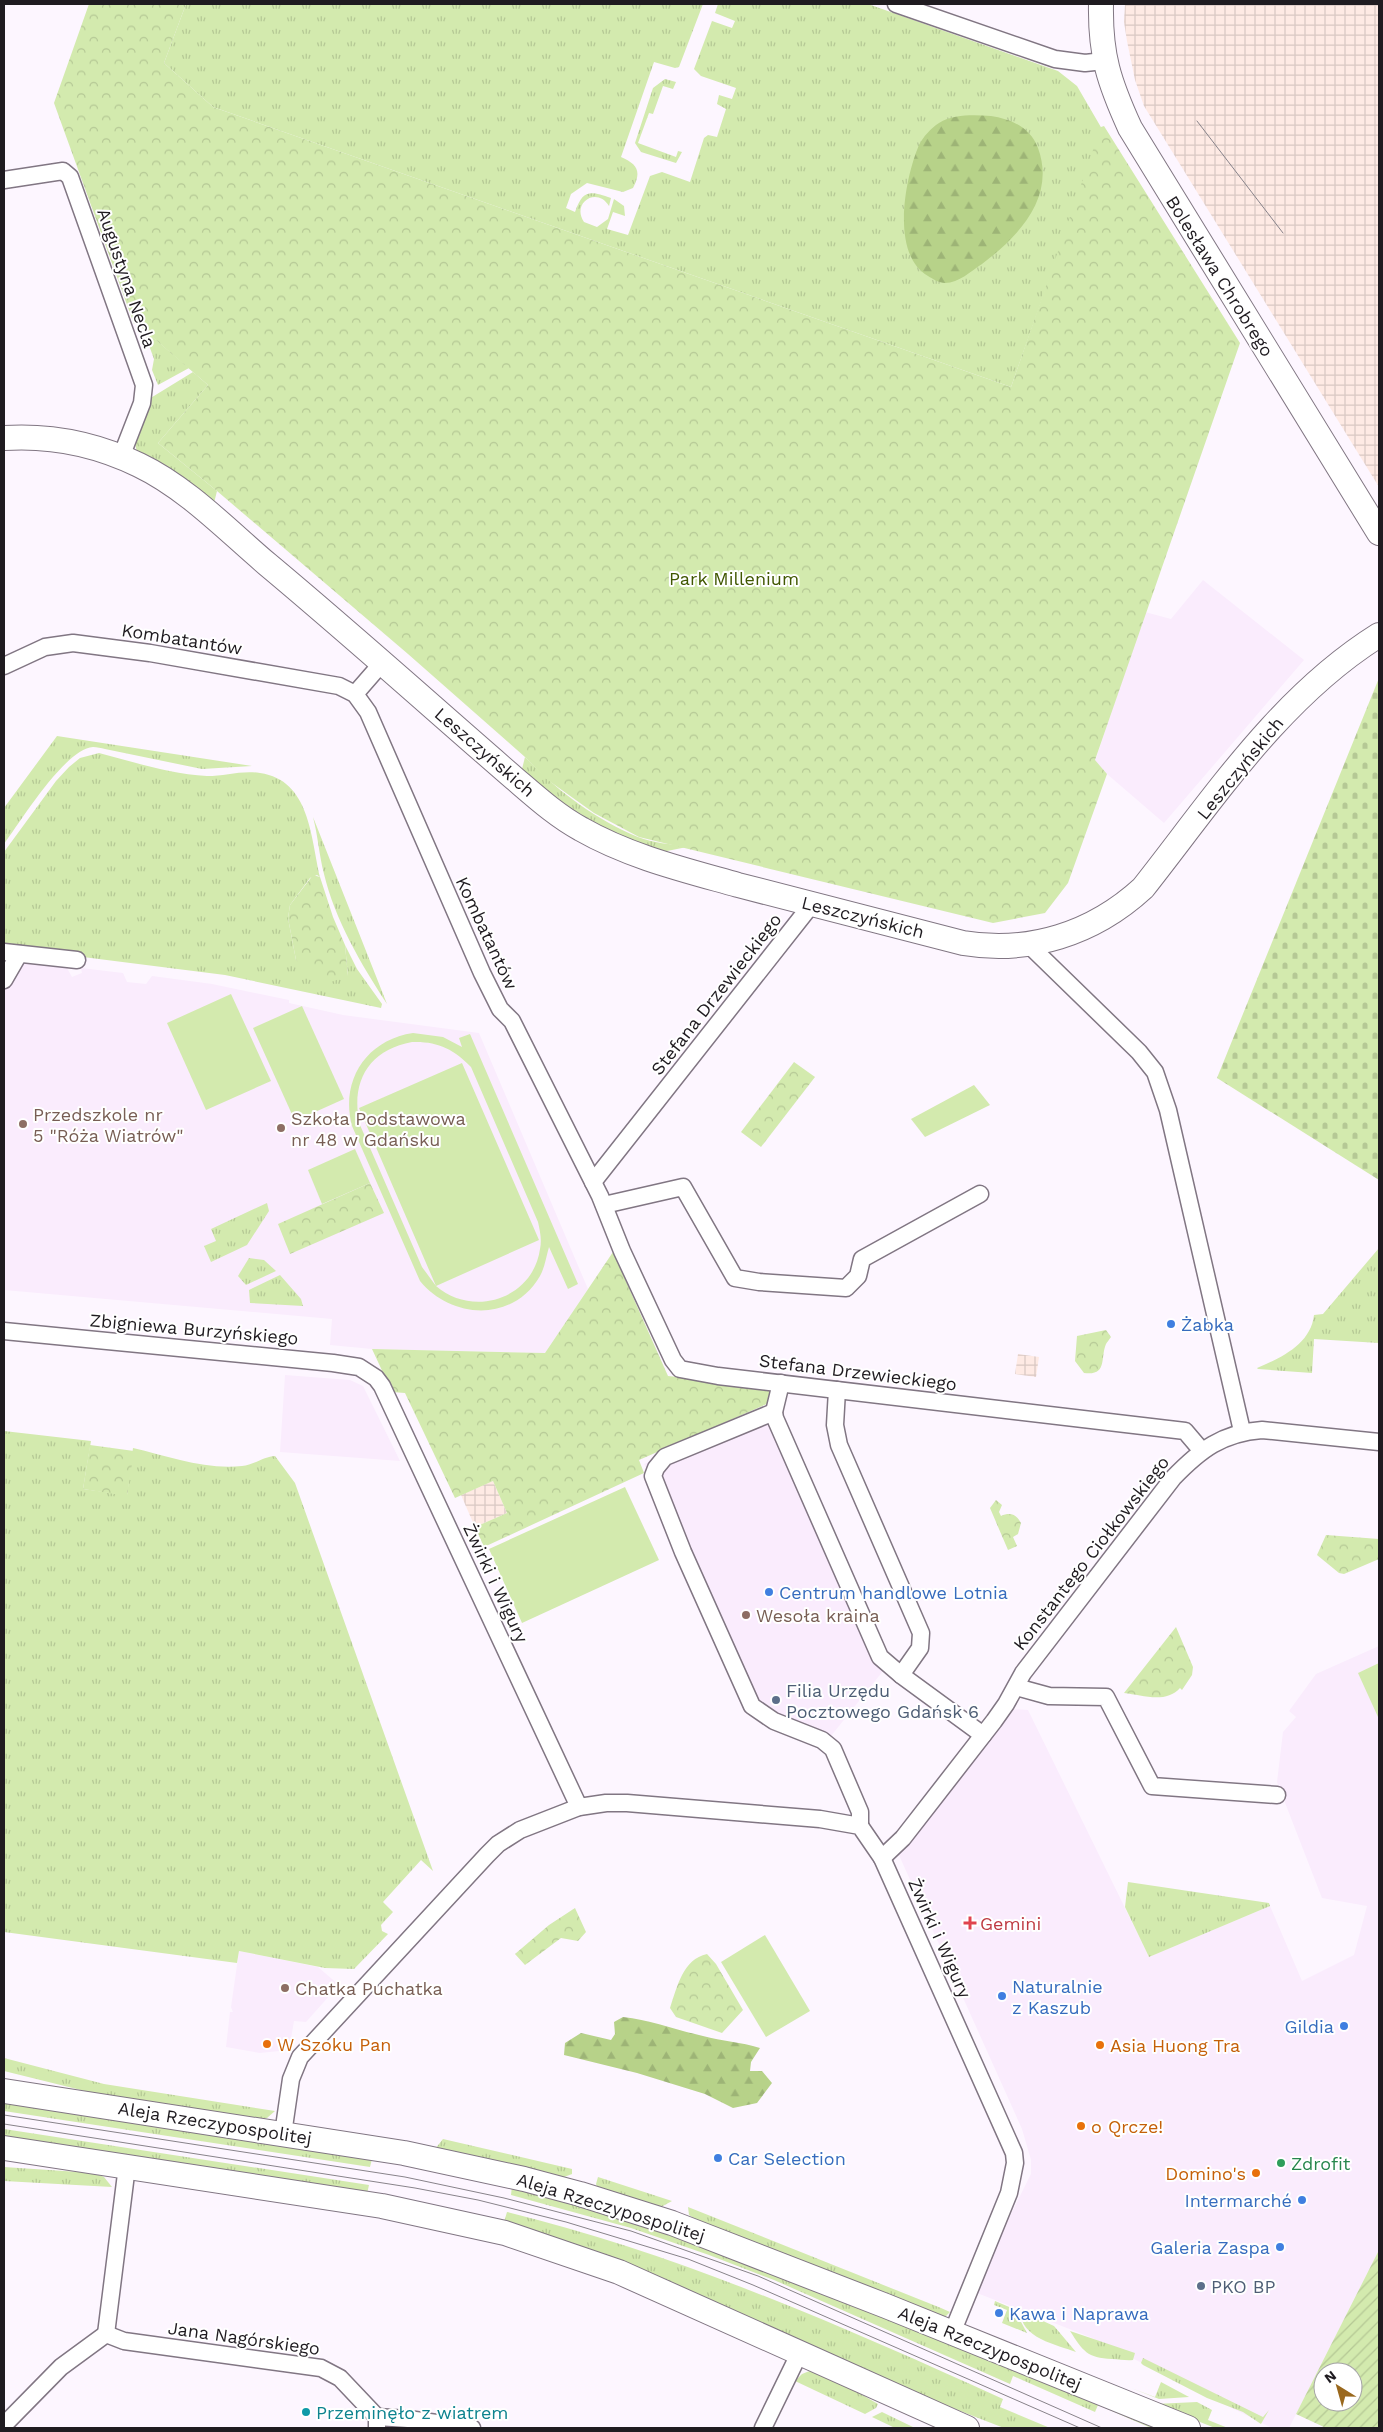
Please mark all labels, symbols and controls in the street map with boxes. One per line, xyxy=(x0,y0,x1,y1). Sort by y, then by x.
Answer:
street label: Bolesława Chrobrego xyxy=(1162,192,1278,360)
street label: Augustyna Necla xyxy=(93,206,161,350)
park label: Park Millenium xyxy=(669,568,799,589)
street label: Kombatantów xyxy=(120,619,244,659)
street label: Leszczyńskich xyxy=(431,703,539,801)
street label: Leszczyńskich xyxy=(1192,713,1288,823)
street label: Kombatantów xyxy=(452,873,522,993)
street label: Leszczyńskich xyxy=(799,892,927,942)
street label: Stefana Drzewieckiego xyxy=(646,909,786,1079)
place label: Przedszkole nr 5 "Róża Wiatrów" xyxy=(33,1104,184,1146)
place label: Szkoła Podstawowa nr 48 w Gdańsku xyxy=(291,1108,466,1150)
marker: Przedszkole nr 5 "Róża Wiatrów" xyxy=(17,1118,29,1130)
marker: Szkoła Podstawowa nr 48 w Gdańsku xyxy=(275,1122,287,1134)
street label: Zbigniewa Burzyńskiego xyxy=(89,1309,299,1349)
place label: Żabka xyxy=(1181,1314,1234,1335)
marker: Żabka xyxy=(1165,1318,1177,1330)
street label: Stefana Drzewieckiego xyxy=(758,1349,958,1395)
street label: Konstantego Ciołkowskiego xyxy=(1009,1452,1173,1654)
street label: Żwirki i Wigury xyxy=(459,1520,533,1647)
place label: Centrum handlowe Lotnia xyxy=(779,1582,1008,1603)
marker: Centrum handlowe Lotnia xyxy=(763,1586,775,1598)
place label: Wesoła kraina xyxy=(756,1605,880,1626)
marker: Wesoła kraina xyxy=(740,1609,752,1621)
place label: Filia Urzędu Pocztowego Gdańsk 6 xyxy=(786,1680,979,1722)
marker: Filia Urzędu Pocztowego Gdańsk 6 xyxy=(770,1694,782,1706)
street label: Żwirki i Wigury xyxy=(904,1875,976,2002)
place label: Gemini xyxy=(980,1913,1041,1934)
marker: Gemini xyxy=(964,1917,976,1929)
place label: Naturalnie z Kaszub xyxy=(1012,1976,1103,2018)
place label: Chatka Puchatka xyxy=(295,1978,443,1999)
marker: Chatka Puchatka xyxy=(279,1982,291,1994)
marker: Naturalnie z Kaszub xyxy=(996,1990,1008,2002)
place label: Gildia xyxy=(1284,2016,1334,2037)
marker: Gildia xyxy=(1338,2020,1350,2032)
place label: W Szoku Pan xyxy=(277,2034,391,2055)
place label: Asia Huong Tra xyxy=(1110,2035,1240,2056)
marker: W Szoku Pan xyxy=(261,2038,273,2050)
marker: Asia Huong Tra xyxy=(1094,2039,1106,2051)
street label: Aleja Rzeczypospolitej xyxy=(117,2097,313,2149)
place label: o Qrcze! xyxy=(1091,2116,1163,2137)
marker: o Qrcze! xyxy=(1075,2120,1087,2132)
place label: Car Selection xyxy=(728,2148,846,2169)
marker: Car Selection xyxy=(712,2152,724,2164)
place label: Zdrofit xyxy=(1291,2153,1351,2174)
marker: Zdrofit xyxy=(1275,2157,1287,2169)
place label: Domino's xyxy=(1165,2163,1246,2184)
marker: Domino's xyxy=(1250,2167,1262,2179)
street label: Aleja Rzeczypospolitej xyxy=(514,2168,708,2246)
place label: Intermarché xyxy=(1184,2190,1292,2211)
marker: Intermarché xyxy=(1296,2194,1308,2206)
place label: Galeria Zaspa xyxy=(1150,2237,1270,2258)
marker: Galeria Zaspa xyxy=(1274,2241,1286,2253)
place label: PKO BP xyxy=(1211,2276,1276,2297)
marker: PKO BP xyxy=(1195,2280,1207,2292)
street label: Aleja Rzeczypospolitej xyxy=(895,2302,1085,2394)
place label: Kawa i Naprawa xyxy=(1009,2303,1149,2324)
marker: Kawa i Naprawa xyxy=(993,2307,1005,2319)
street label: Jana Nagórskiego xyxy=(167,2317,321,2359)
north arrow xyxy=(1313,2362,1363,2412)
text: N xyxy=(1321,2367,1339,2386)
place label: Przeminęło z wiatrem xyxy=(316,2402,508,2423)
marker: Przeminęło z wiatrem xyxy=(300,2406,312,2418)

